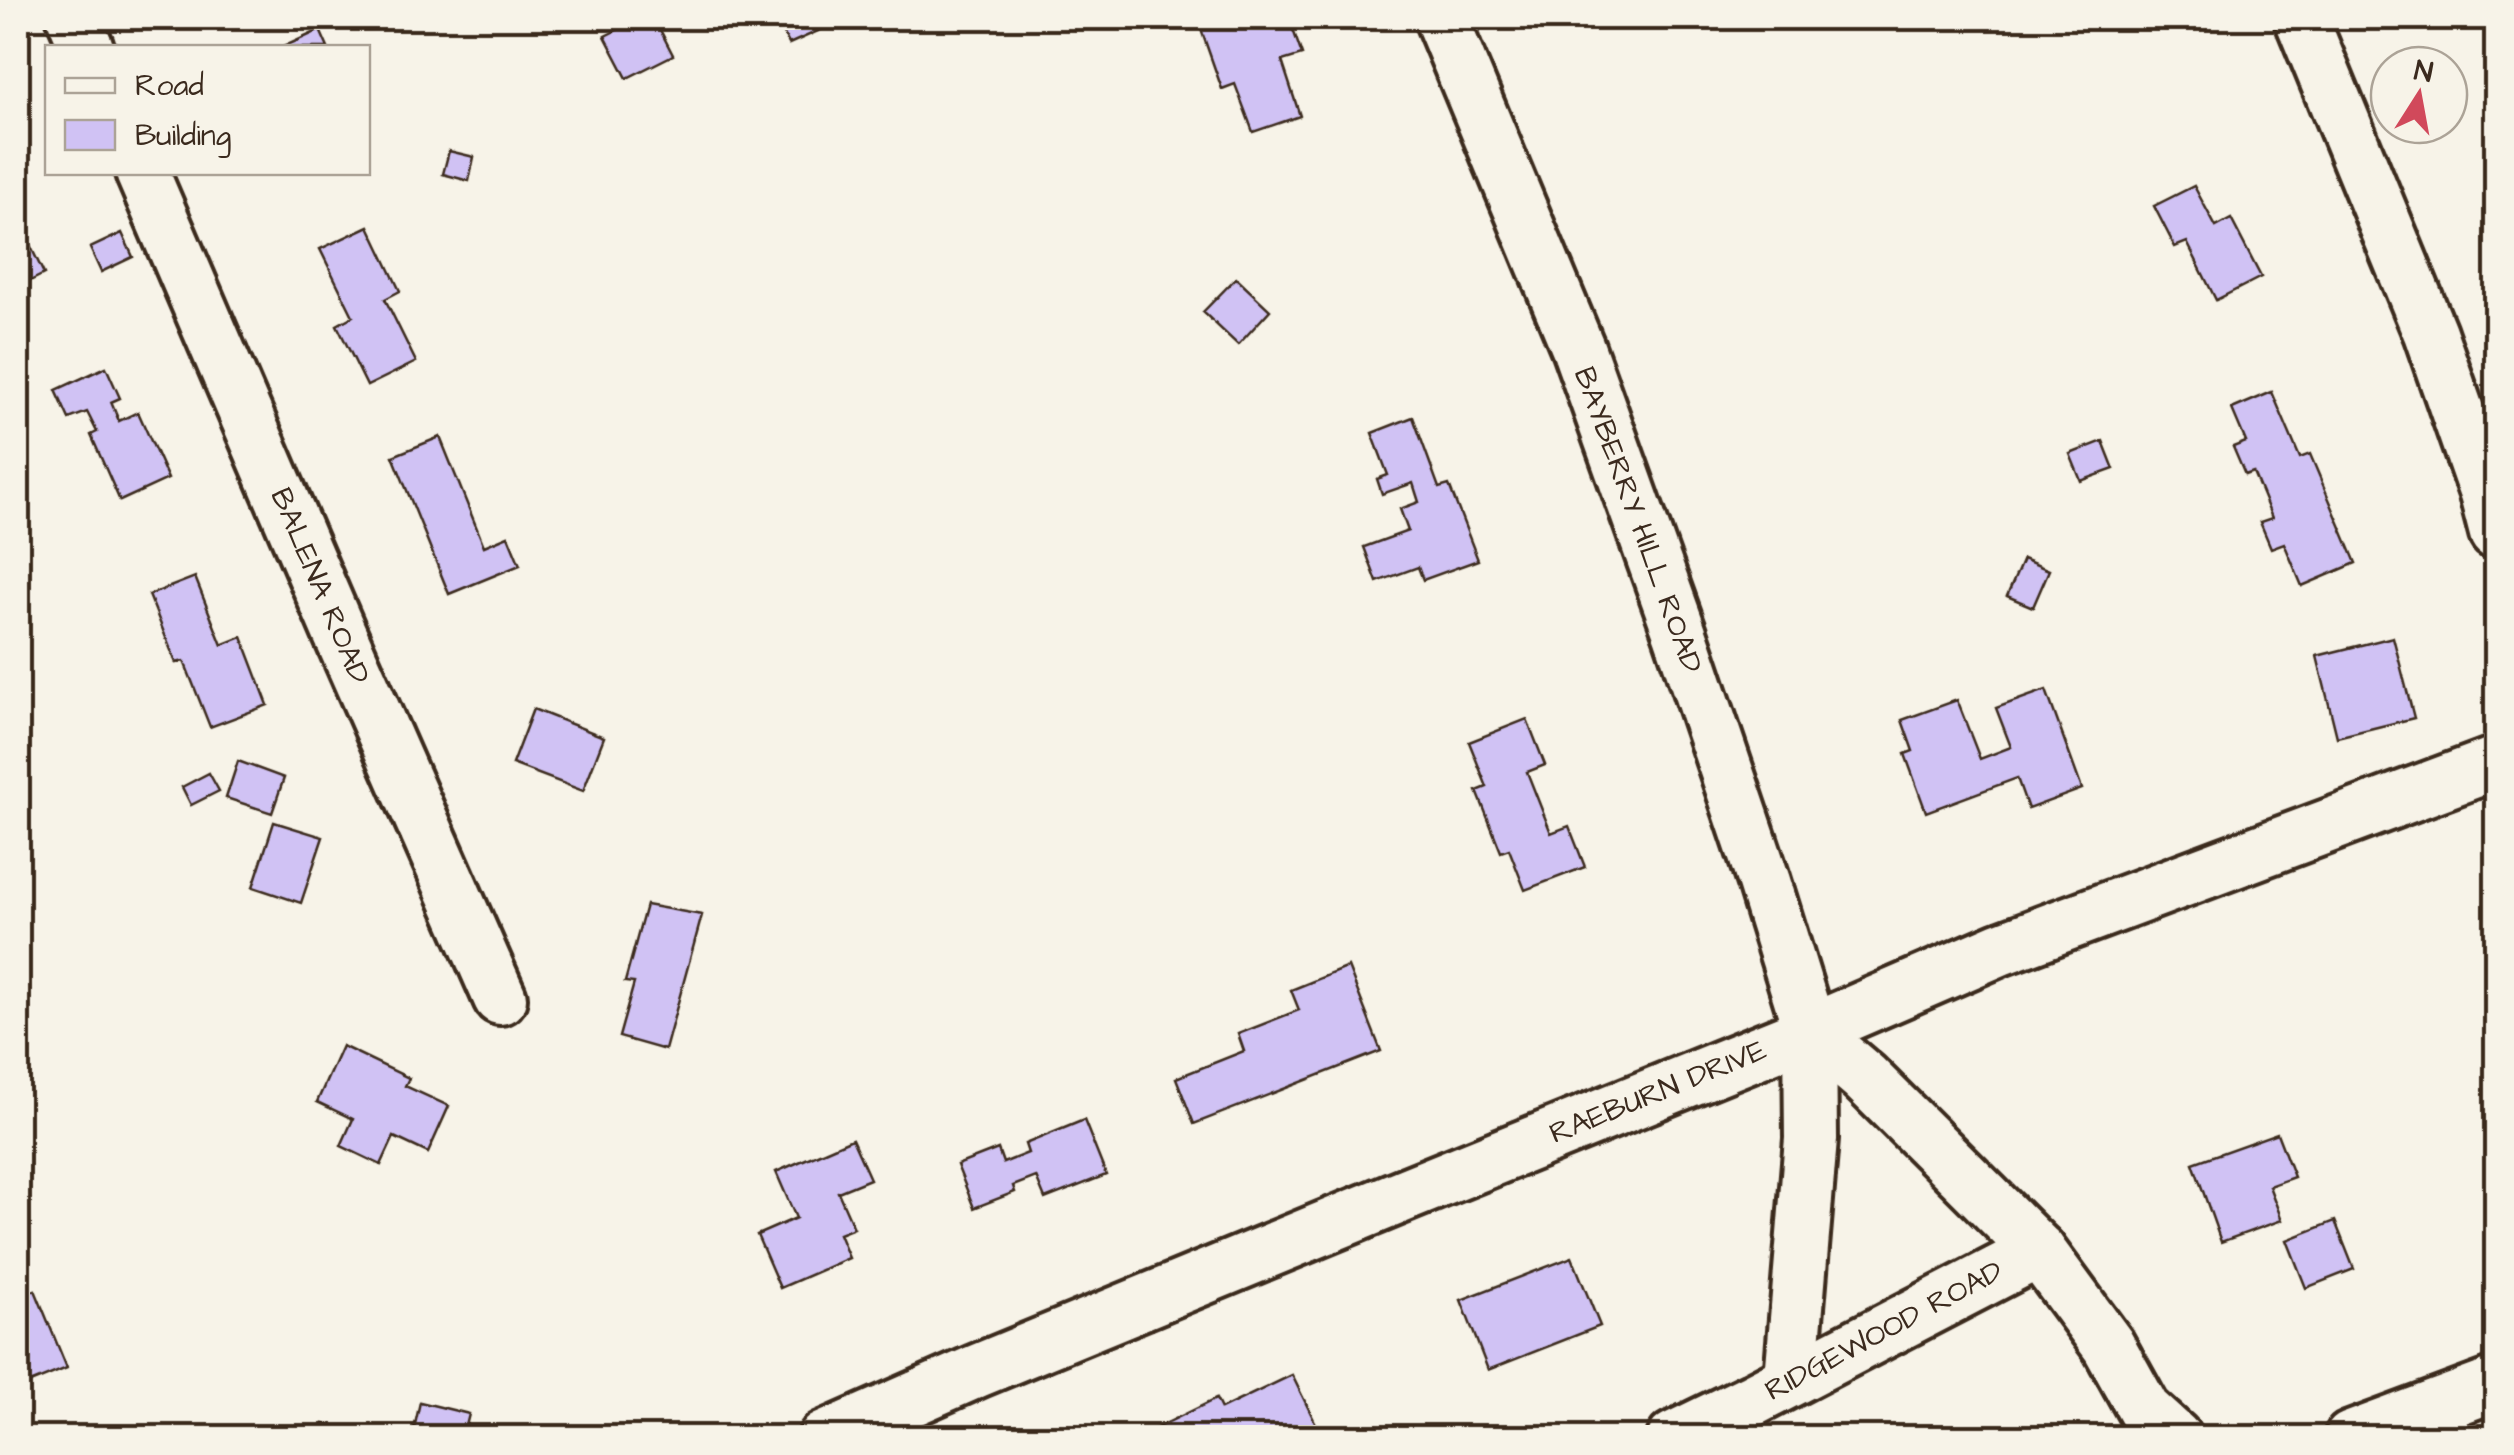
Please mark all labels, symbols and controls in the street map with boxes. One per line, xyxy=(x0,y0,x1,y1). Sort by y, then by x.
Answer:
legend xyxy=(45,45,370,175)
north arrow xyxy=(2369,45,2469,145)
text: N xyxy=(2411,51,2436,93)
text: Road xyxy=(135,65,204,107)
text: Building xyxy=(135,115,231,158)
street label: BAYBERRY HILL ROAD xyxy=(1563,361,1713,679)
street label: BALENA ROAD xyxy=(260,481,380,691)
street label: RAEBURN DRIVE xyxy=(1543,1029,1773,1155)
street label: RIDGEWOOD ROAD xyxy=(1758,1251,2010,1411)

